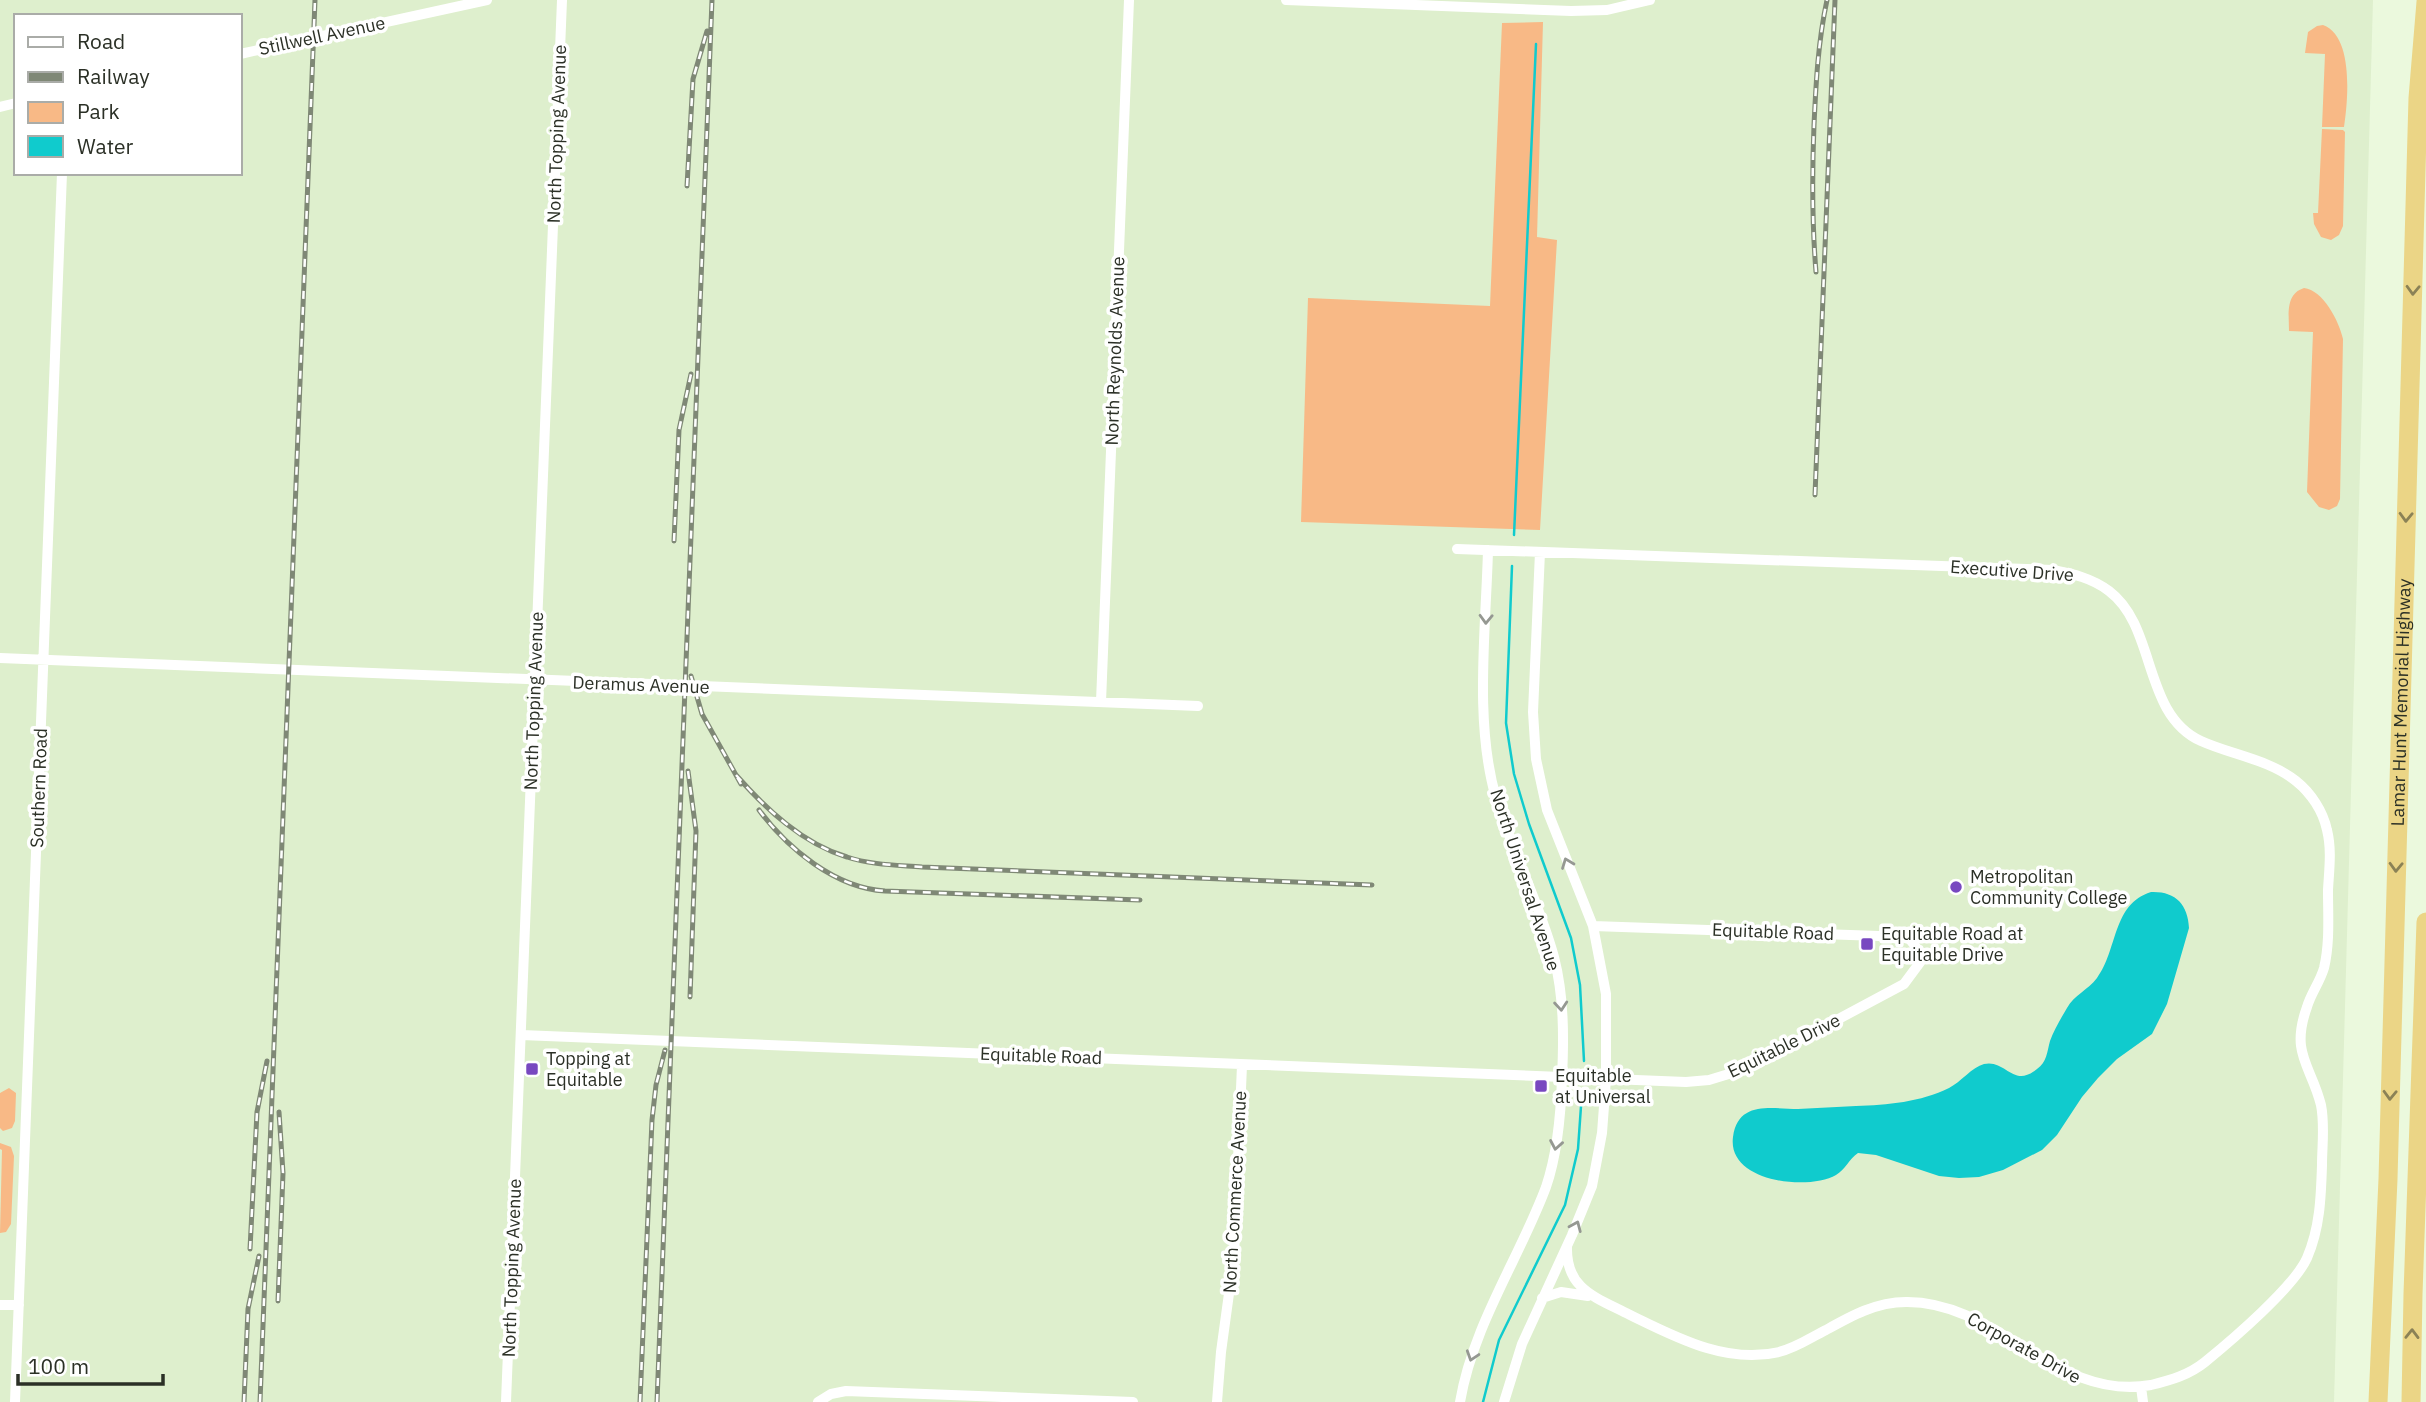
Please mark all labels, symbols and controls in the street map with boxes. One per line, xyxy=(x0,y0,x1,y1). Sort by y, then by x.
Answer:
street label: Stillwell Avenue xyxy=(257,11,387,60)
legend xyxy=(14,14,242,175)
text: Road xyxy=(77,27,125,55)
street label: North Topping Avenue xyxy=(542,44,571,224)
text: Railway xyxy=(77,62,150,90)
text: Park xyxy=(77,97,120,125)
text: Water xyxy=(77,132,134,160)
street label: North Reynolds Avenue xyxy=(1100,256,1129,446)
one-way arrow xyxy=(2405,285,2420,296)
one-way arrow xyxy=(2399,512,2414,523)
street label: Executive Drive xyxy=(1949,555,2075,586)
street label: Lamar Hunt Memorial Highway xyxy=(2386,578,2416,827)
street label: North Topping Avenue xyxy=(519,611,548,791)
one-way arrow xyxy=(1479,613,1494,624)
street label: Deramus Avenue xyxy=(572,671,710,698)
street label: Southern Road xyxy=(25,728,52,848)
street label: North Universal Avenue xyxy=(1485,786,1566,974)
one-way arrow xyxy=(1561,858,1575,870)
one-way arrow xyxy=(2389,862,2404,873)
place label: Metropolitan Community College xyxy=(1970,865,2127,909)
marker: Metropolitan Community College xyxy=(1948,879,1964,895)
street label: Equitable Road xyxy=(1712,918,1835,945)
place label: Equitable Road at Equitable Drive xyxy=(1881,922,2023,966)
marker: Equitable Road at Equitable Drive xyxy=(1859,936,1875,952)
one-way arrow xyxy=(1554,1000,1569,1012)
street label: Equitable Drive xyxy=(1724,1008,1844,1083)
street label: Equitable Road xyxy=(980,1042,1103,1069)
place label: Topping at Equitable xyxy=(546,1047,631,1091)
marker: Topping at Equitable xyxy=(524,1061,540,1077)
place label: Equitable at Universal xyxy=(1555,1064,1651,1108)
marker: Equitable at Universal xyxy=(1533,1078,1549,1094)
street label: North Commerce Avenue xyxy=(1218,1090,1251,1294)
one-way arrow xyxy=(2382,1090,2398,1100)
one-way arrow xyxy=(1549,1139,1564,1151)
street label: North Topping Avenue xyxy=(497,1178,526,1358)
one-way arrow xyxy=(1568,1221,1582,1233)
street label: Corporate Drive xyxy=(1963,1307,2085,1388)
one-way arrow xyxy=(2404,1328,2420,1339)
scale bar xyxy=(18,1342,163,1386)
one-way arrow xyxy=(1466,1349,1480,1361)
text: 100 m xyxy=(28,1352,89,1380)

